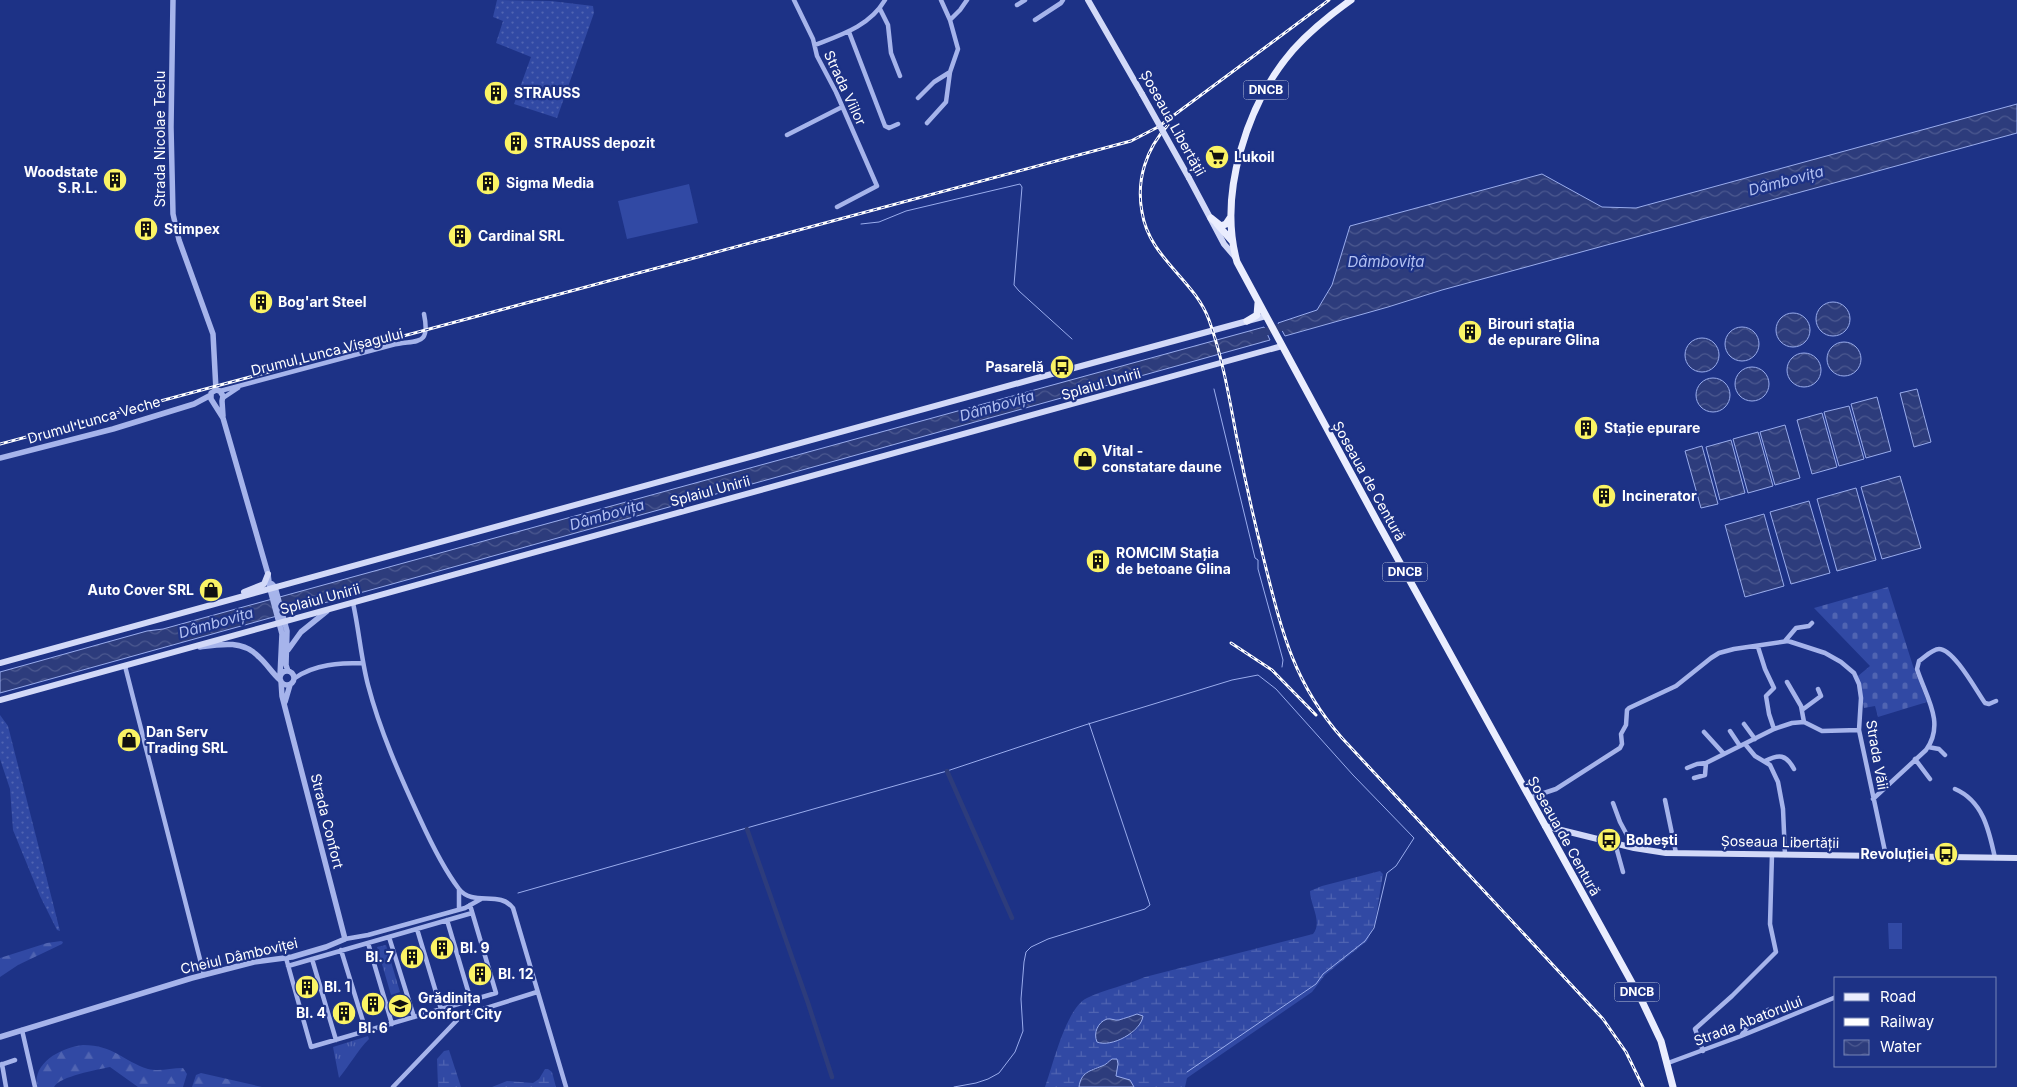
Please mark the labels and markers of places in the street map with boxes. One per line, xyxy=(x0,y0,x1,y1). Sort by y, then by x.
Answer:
building icon: STRAUSS xyxy=(483,80,509,106)
place label: STRAUSS xyxy=(514,84,580,101)
building icon: STRAUSS depozit xyxy=(503,130,529,156)
place label: STRAUSS depozit xyxy=(534,134,655,151)
supermarket icon: Lukoil xyxy=(1204,144,1230,170)
place label: Lukoil xyxy=(1234,148,1275,165)
place label: Woodstate S.R.L. xyxy=(24,163,98,196)
building icon: Woodstate S.R.L. xyxy=(102,167,128,193)
building icon: Sigma Media xyxy=(475,170,501,196)
place label: Sigma Media xyxy=(506,174,594,191)
building icon: Stimpex xyxy=(133,216,159,242)
place label: Stimpex xyxy=(164,220,220,237)
building icon: Cardinal SRL xyxy=(447,223,473,249)
place label: Cardinal SRL xyxy=(478,227,565,244)
building icon: Bog'art Steel xyxy=(248,289,274,315)
place label: Bog'art Steel xyxy=(278,293,367,310)
place label: Birouri stația de epurare Glina xyxy=(1488,315,1600,348)
building icon: Birouri stația de epurare Glina xyxy=(1457,319,1483,345)
bus stop icon: Pasarelă xyxy=(1049,354,1075,380)
place label: Pasarelă xyxy=(985,358,1044,375)
building icon: Stație epurare xyxy=(1573,415,1599,441)
place label: Stație epurare xyxy=(1604,419,1700,436)
place label: Vital - constatare daune xyxy=(1102,442,1222,475)
shop icon: Vital - constatare daune xyxy=(1072,446,1098,472)
building icon: Incinerator xyxy=(1591,483,1617,509)
place label: Incinerator xyxy=(1622,487,1697,504)
place label: ROMCIM Stația de betoane Glina xyxy=(1116,544,1231,577)
building icon: ROMCIM Stația de betoane Glina xyxy=(1085,548,1111,574)
shop icon: Auto Cover SRL xyxy=(198,577,224,603)
place label: Auto Cover SRL xyxy=(87,581,194,598)
place label: Dan Serv Trading SRL xyxy=(146,723,228,756)
shop icon: Dan Serv Trading SRL xyxy=(116,727,142,753)
bus stop icon: Bobești xyxy=(1596,827,1622,853)
place label: Bobești xyxy=(1626,831,1678,848)
bus stop icon: Revoluției xyxy=(1933,841,1959,867)
place label: Revoluției xyxy=(1861,845,1928,862)
building icon: Bl. 9 xyxy=(429,935,455,961)
place label: Bl. 9 xyxy=(460,939,490,956)
building icon: Bl. 7 xyxy=(399,944,425,970)
place label: Bl. 7 xyxy=(365,948,394,965)
building icon: Bl. 12 xyxy=(467,961,493,987)
place label: Bl. 12 xyxy=(498,965,534,982)
building icon: Bl. 1 xyxy=(294,974,320,1000)
place label: Bl. 1 xyxy=(324,978,351,995)
place label: Grădinița Confort City xyxy=(418,989,503,1022)
building icon: Bl. 6 xyxy=(360,991,386,1017)
school or university icon: Grădinița Confort City xyxy=(387,993,413,1019)
building icon: Bl. 4 xyxy=(331,1000,357,1026)
place label: Bl. 4 xyxy=(296,1004,326,1021)
place label: Bl. 6 xyxy=(358,1019,388,1036)

